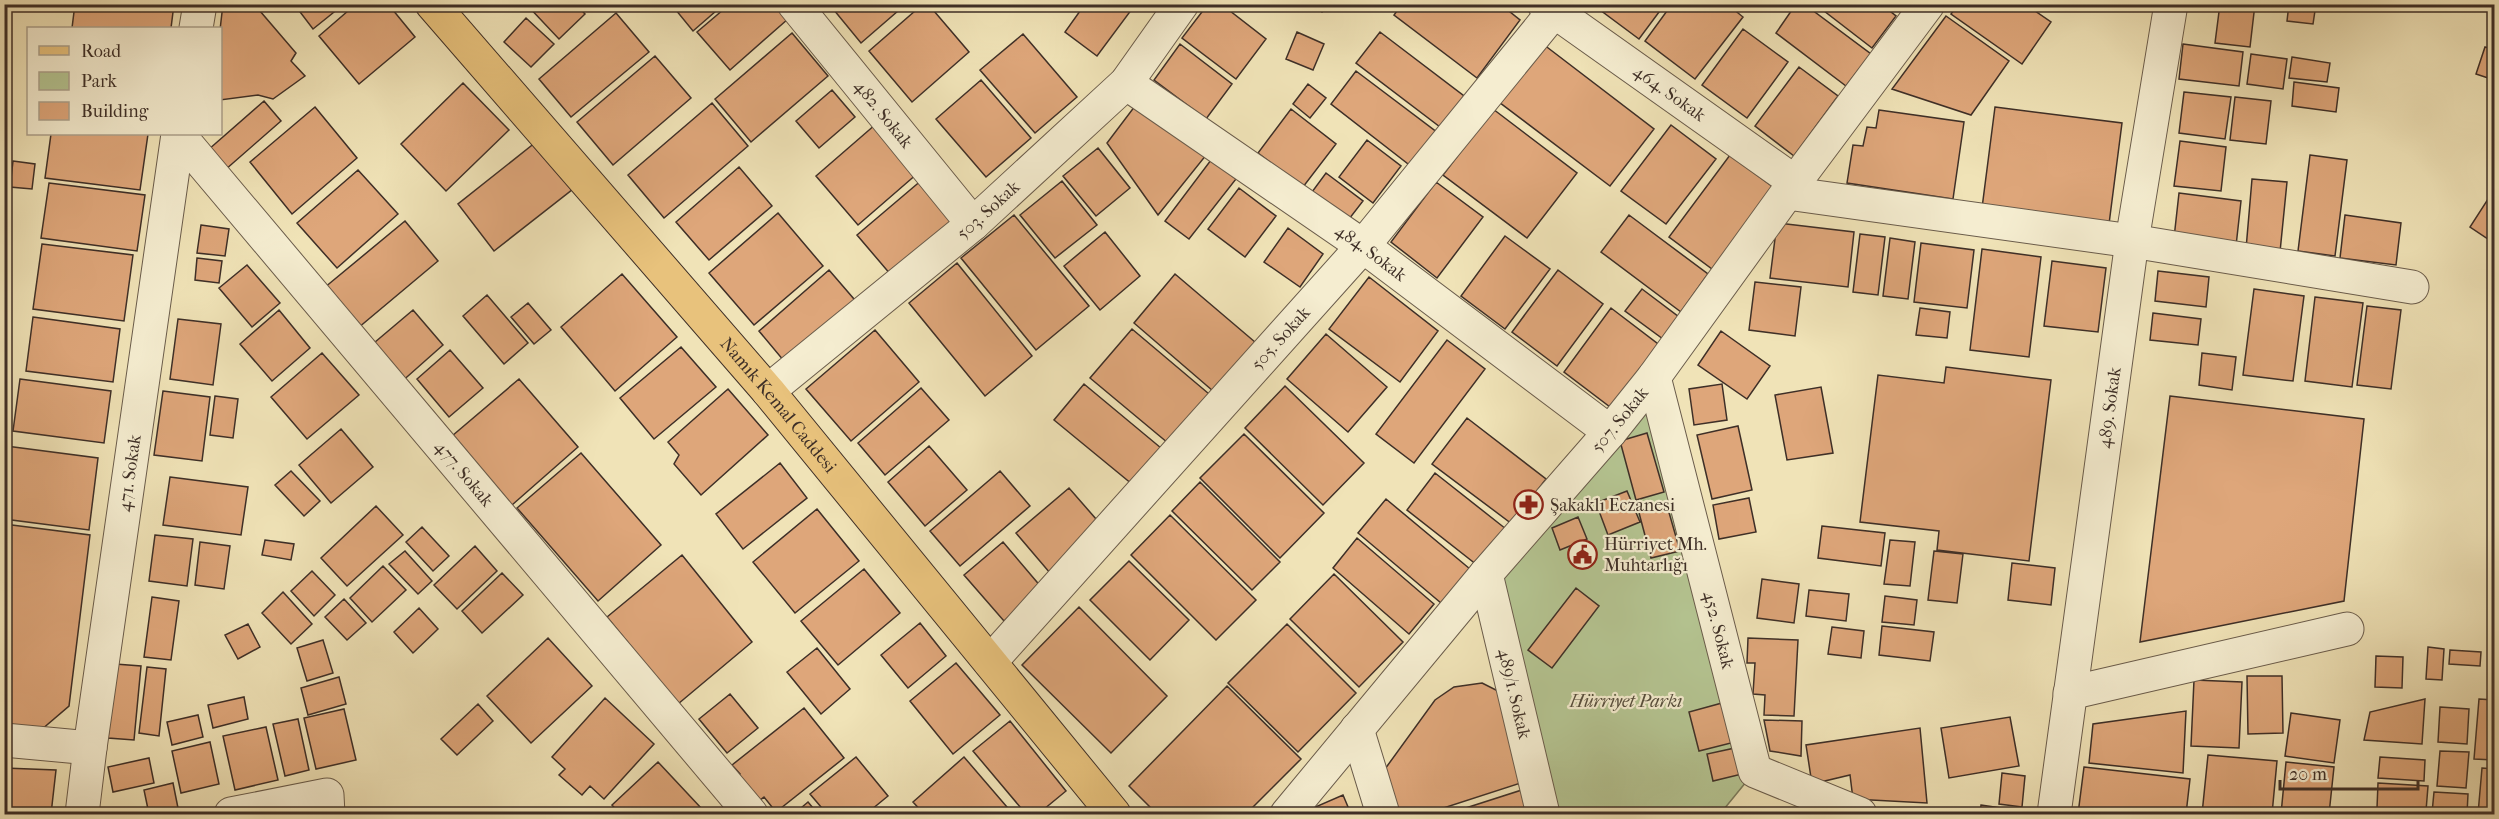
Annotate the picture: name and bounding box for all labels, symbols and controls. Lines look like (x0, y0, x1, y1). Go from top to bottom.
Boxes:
legend (27, 27, 222, 135)
text: Road (81, 41, 121, 62)
street label: 464. Sokak (1629, 60, 1711, 126)
text: Park (81, 71, 118, 92)
street label: 482. Sokak (850, 76, 918, 153)
text: Building (81, 101, 149, 122)
street label: 503. Sokak (952, 176, 1024, 244)
street label: 484. Sokak (1331, 220, 1411, 286)
street label: 505. Sokak (1247, 302, 1315, 374)
street label: Namık Kemal Caddesi (716, 333, 841, 477)
street label: 489. Sokak (2093, 365, 2125, 450)
street label: 507. Sokak (1587, 382, 1653, 457)
street label: 471. Sokak (113, 433, 145, 513)
street label: 477. Sokak (430, 436, 498, 511)
pharmacy icon: Şakaklı Eczanesi (1513, 489, 1545, 521)
place label: Şakaklı Eczanesi (1550, 495, 1676, 516)
place label: Hürriyet Mh. Muhtarlığı (1604, 534, 1707, 576)
public building icon: Hürriyet Mh. Muhtarlığı (1567, 538, 1599, 570)
street label: 452. Sokak (1699, 589, 1739, 672)
street label: 489/1. Sokak (1494, 646, 1535, 742)
park label: Hürriyet Parkı (1569, 691, 1682, 712)
scale bar (2280, 753, 2418, 791)
text: 20 m (2289, 764, 2327, 785)

